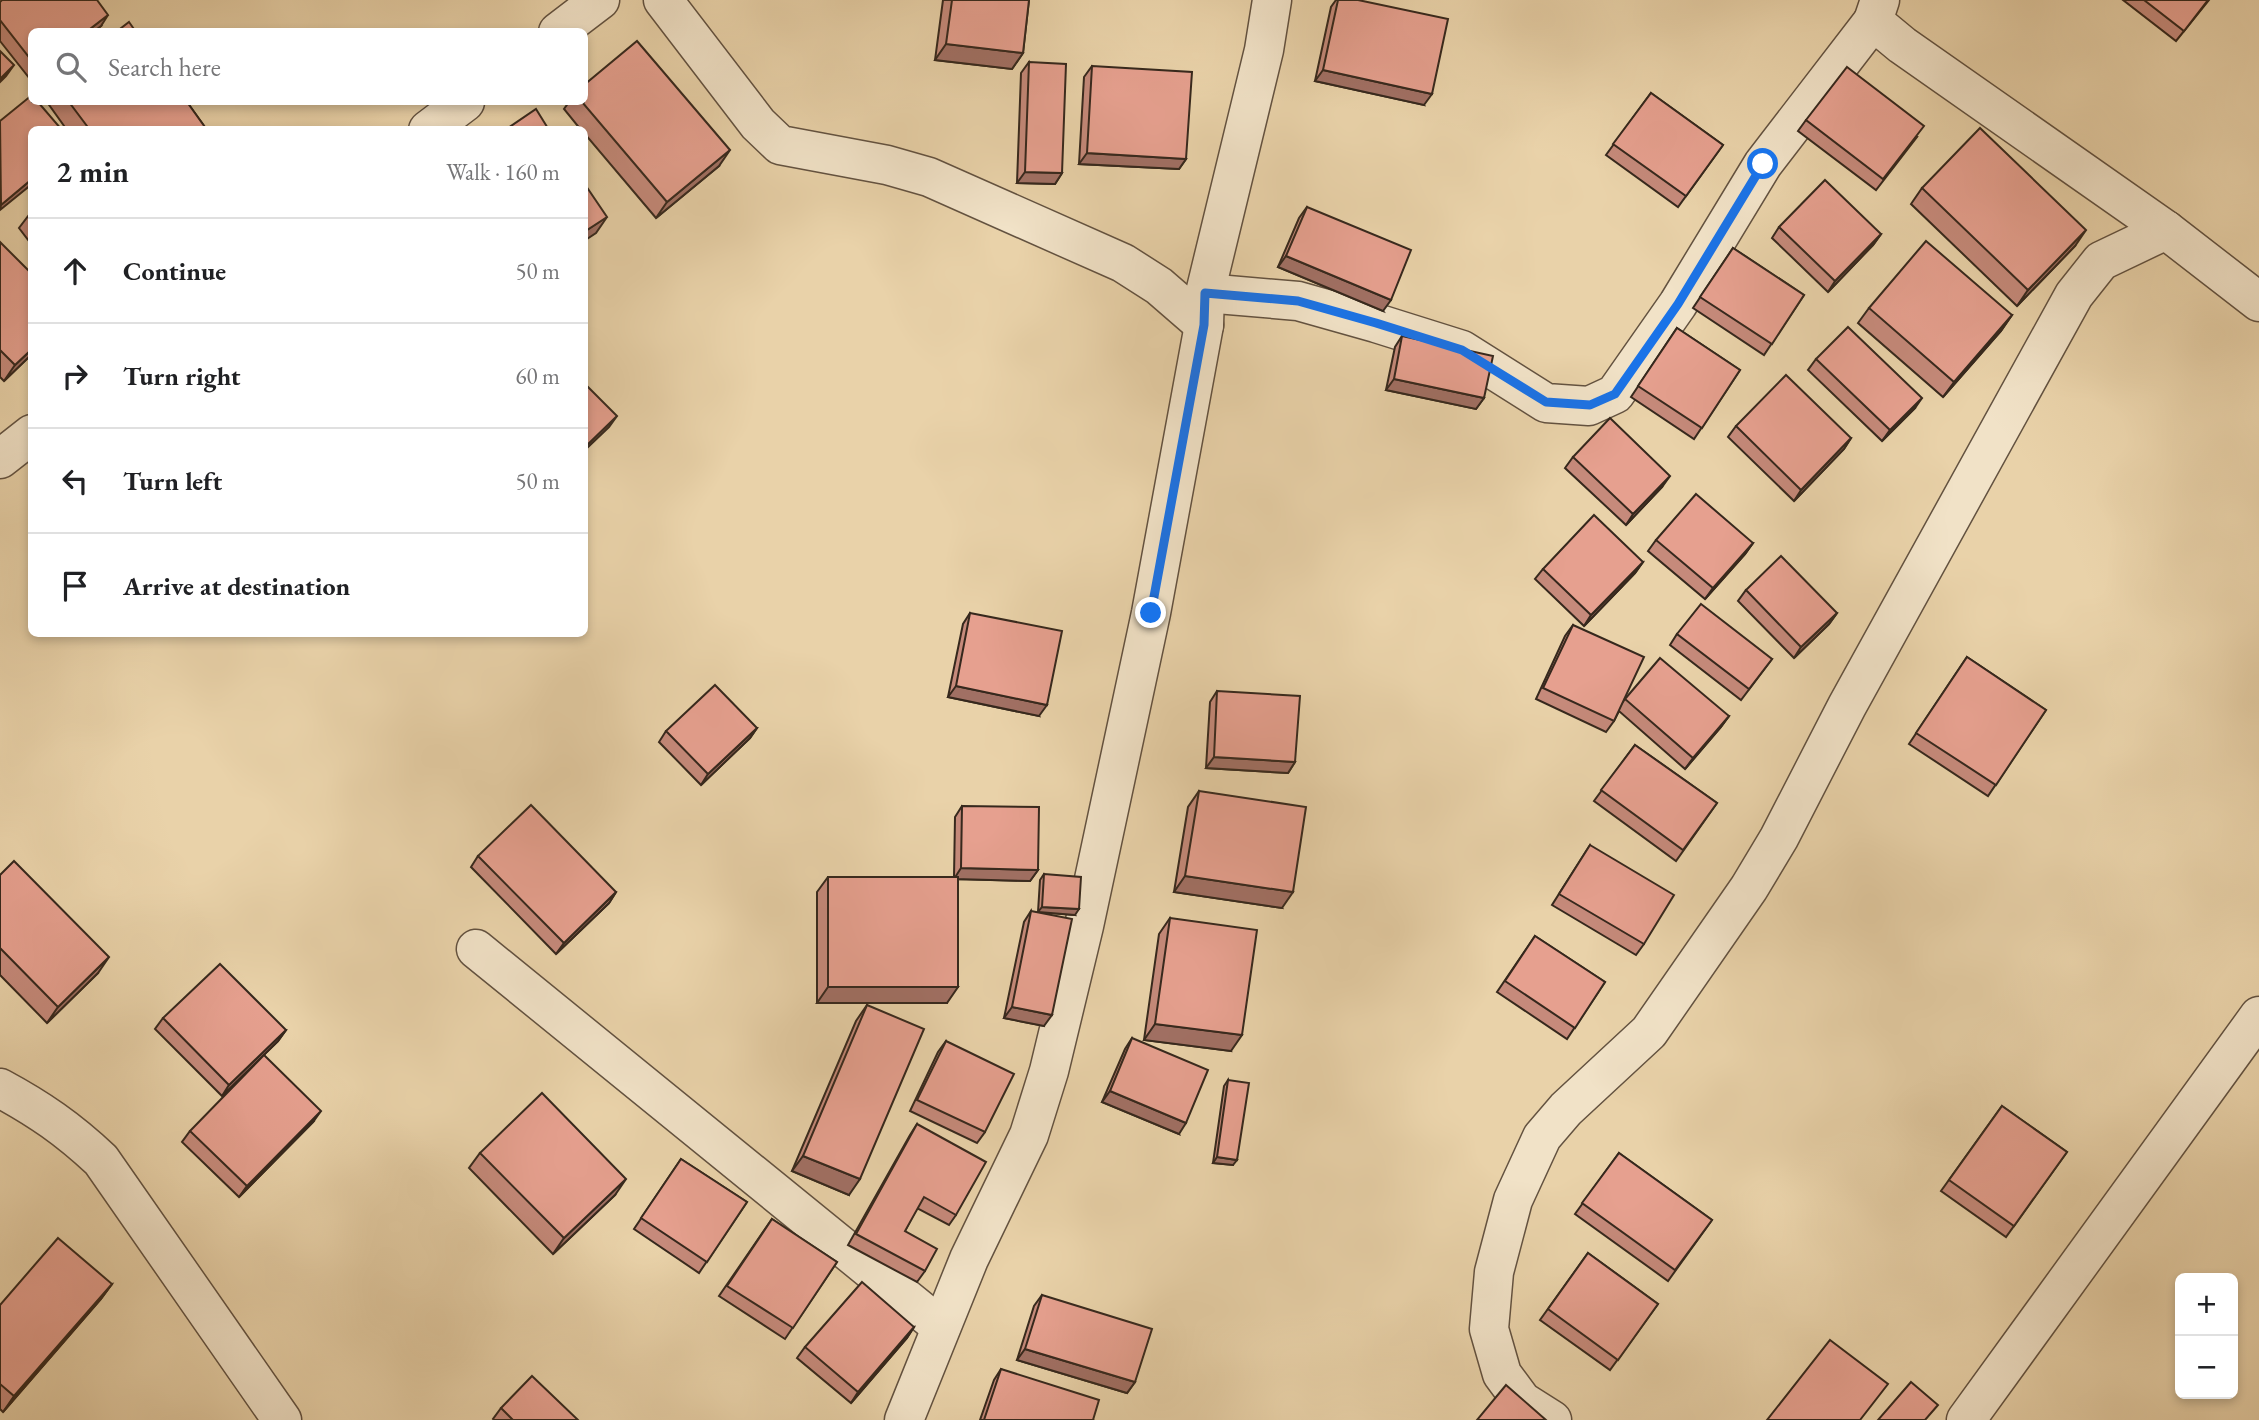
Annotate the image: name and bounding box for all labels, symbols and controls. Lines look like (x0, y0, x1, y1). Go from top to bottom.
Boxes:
search box (28, 28, 588, 105)
icon: search (52, 48, 90, 86)
text: Search here (108, 50, 221, 84)
route start (1747, 148, 1778, 179)
text: 2 min (56, 152, 129, 191)
text: Walk · 160 m (446, 157, 560, 187)
icon: ahead (56, 252, 94, 290)
text: Continue (123, 254, 226, 288)
text: 50 m (515, 256, 560, 286)
icon: right (56, 357, 94, 395)
text: Turn right (123, 359, 241, 393)
text: 60 m (515, 361, 560, 391)
icon: left (56, 462, 94, 500)
text: Turn left (123, 464, 222, 498)
text: 50 m (515, 466, 560, 496)
icon: arrive (56, 567, 94, 605)
text: Arrive at destination (123, 569, 350, 603)
route end (1135, 597, 1166, 628)
map controls (2175, 1273, 2238, 1399)
button: + (2175, 1273, 2238, 1336)
button: − (2175, 1336, 2238, 1399)

